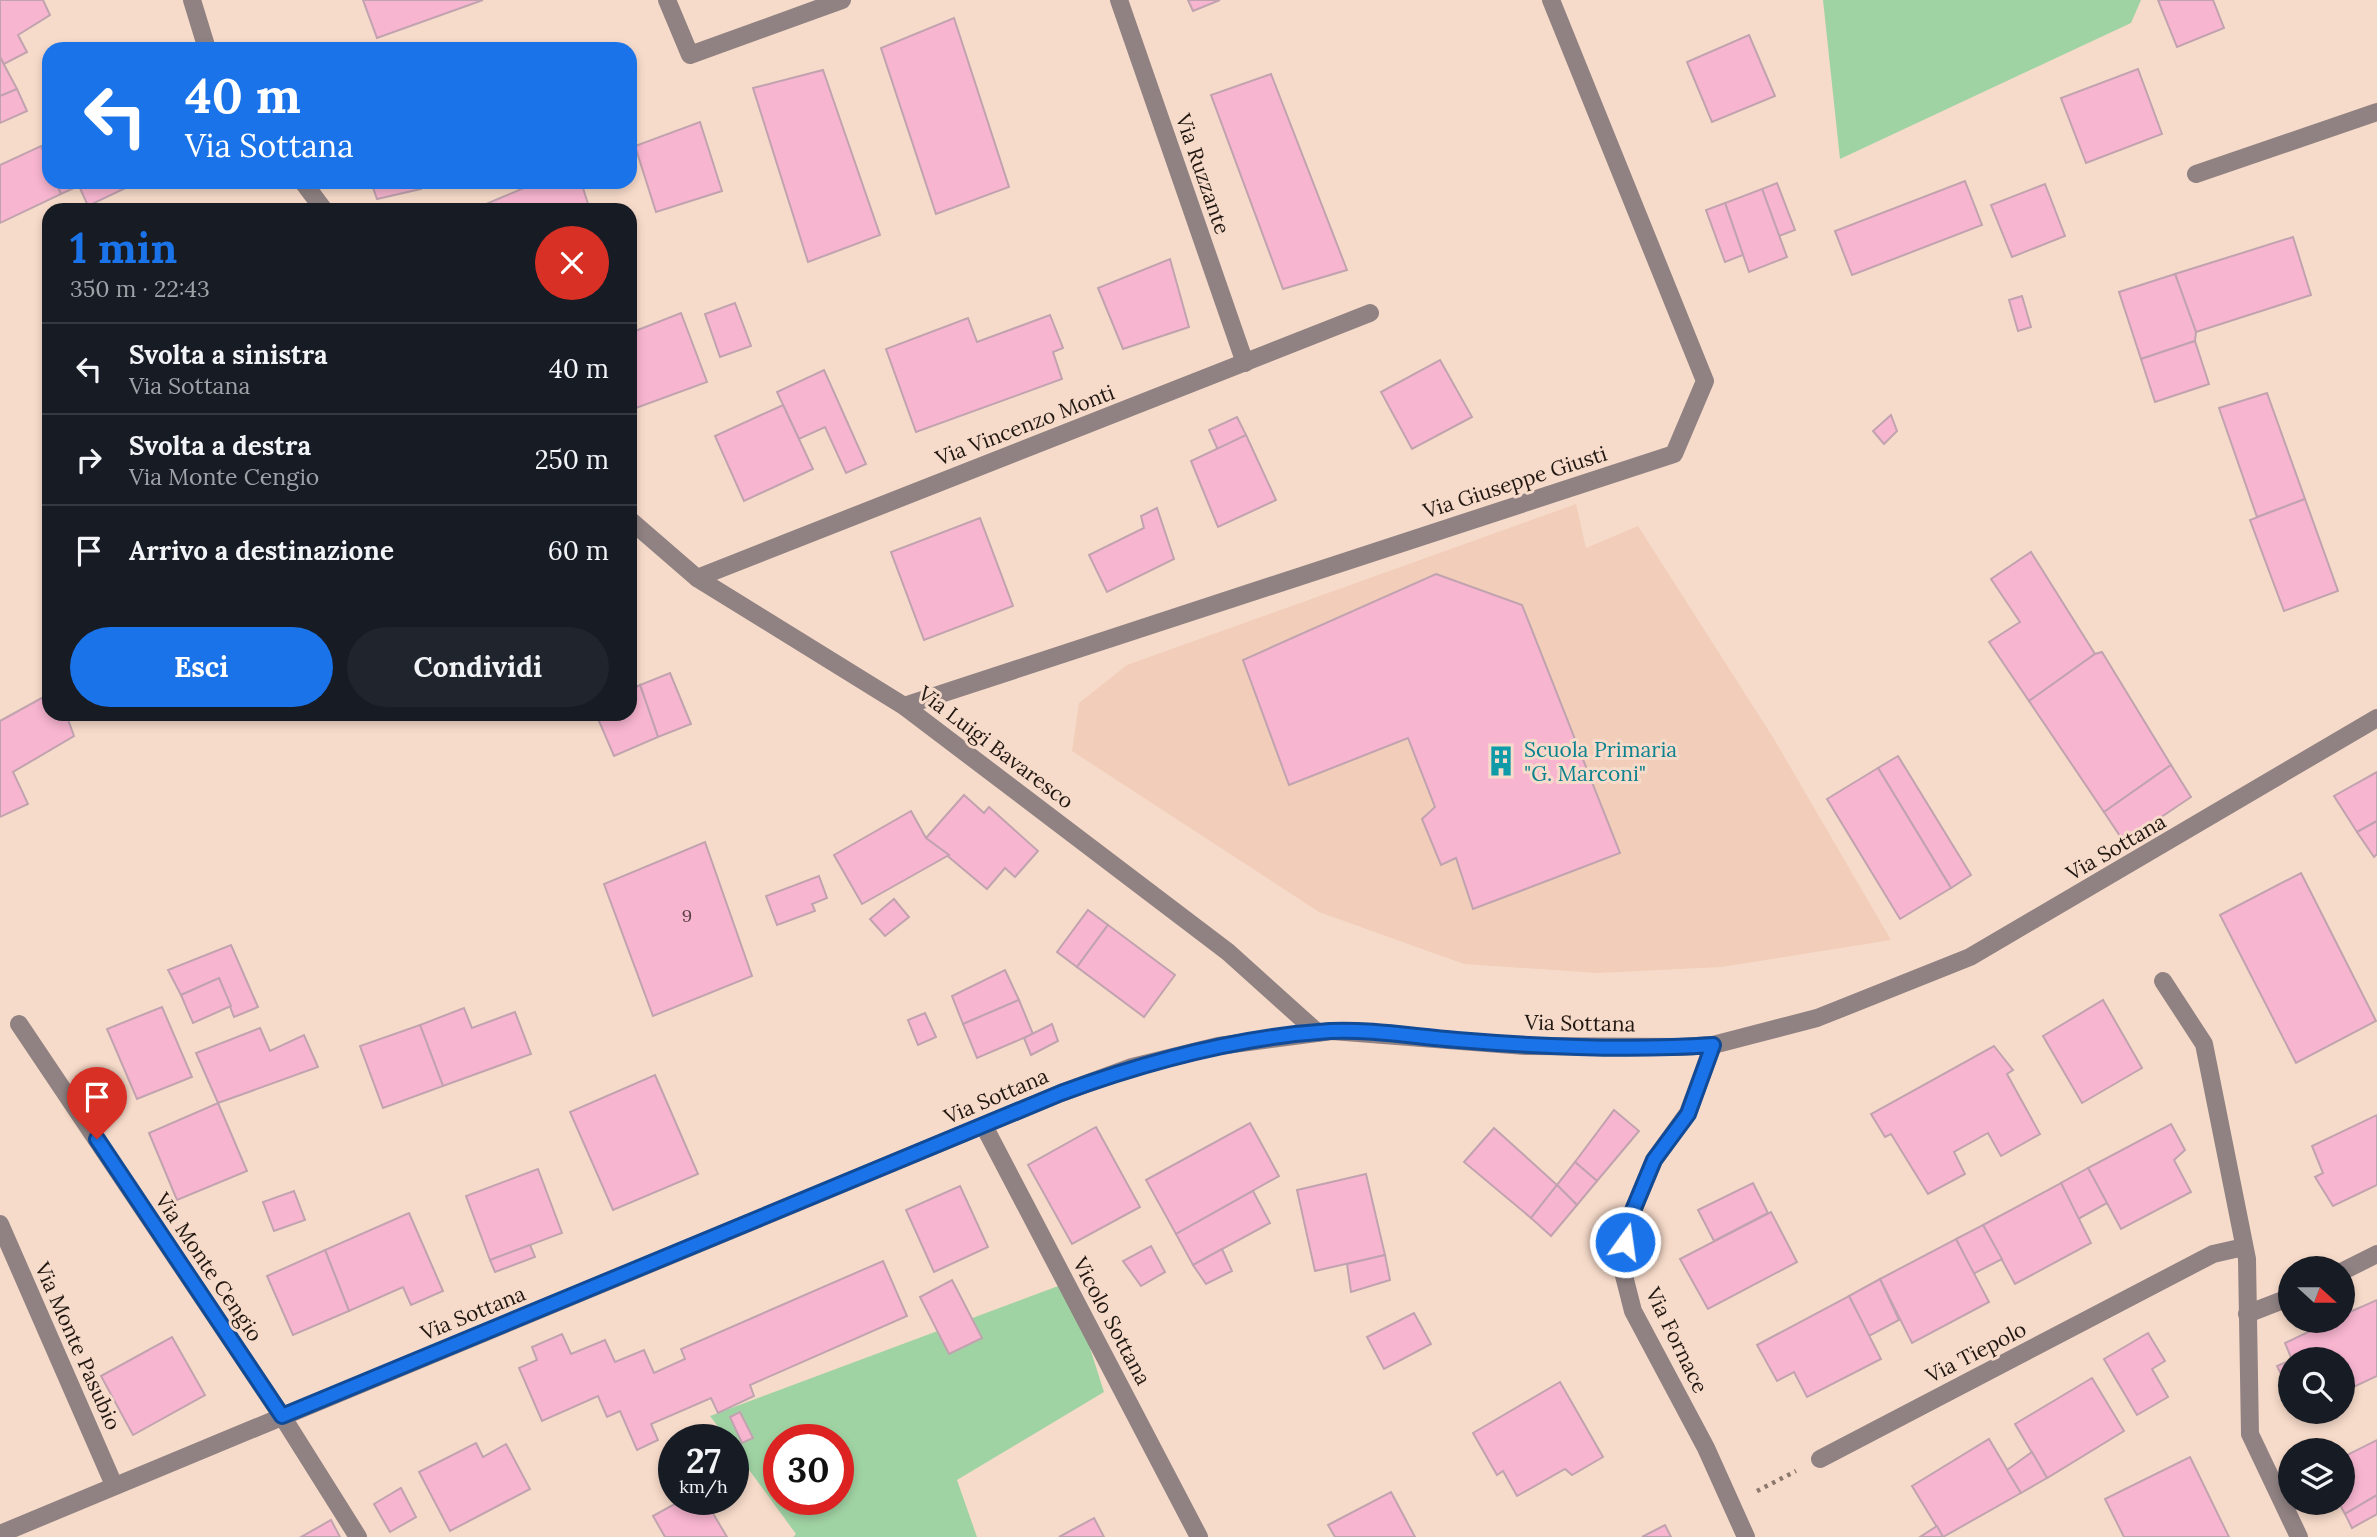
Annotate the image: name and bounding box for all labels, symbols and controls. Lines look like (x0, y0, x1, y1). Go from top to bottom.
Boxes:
text: 40 m (185, 64, 301, 126)
icon: left (70, 70, 161, 161)
street label: Via Ruzzante (1169, 109, 1236, 238)
text: Via Sottana (185, 125, 354, 166)
text: 1 min (70, 221, 177, 275)
button: close (535, 226, 609, 300)
text: 350 m · 22:43 (70, 274, 210, 303)
text: Svolta a sinistra (129, 338, 328, 371)
icon: left (70, 350, 108, 388)
text: 40 m (549, 352, 609, 385)
text: Via Sottana (129, 371, 250, 400)
street label: Via Vincenzo Monti (931, 378, 1118, 472)
text: Svolta a destra (129, 429, 311, 462)
street label: Via Giuseppe Giusti (1419, 440, 1610, 525)
icon: right (70, 441, 108, 479)
text: 250 m (535, 443, 609, 476)
text: Via Monte Cengio (129, 462, 319, 491)
icon: arrive (70, 532, 108, 570)
text: Arrivo a destinazione (129, 534, 394, 567)
text: 60 m (548, 534, 609, 567)
button: Esci (70, 627, 333, 707)
button: Condividi (347, 627, 609, 707)
street label: Via Luigi Bavaresco (912, 679, 1079, 814)
place label: Scuola Primaria "G. Marconi" (1524, 736, 1677, 787)
building icon: Scuola Primaria "G. Marconi" (1484, 744, 1518, 778)
street label: Via Sottana (2060, 808, 2171, 887)
house number: 9 (682, 904, 692, 927)
street label: Via Sottana (1523, 1009, 1636, 1037)
street label: Via Sottana (939, 1062, 1052, 1130)
pin (67, 1067, 127, 1139)
icon: arrive (78, 1078, 116, 1116)
street label: Via Monte Cengio (149, 1187, 269, 1347)
position arrow (1588, 1205, 1662, 1279)
street label: Vicolo Sottana (1066, 1251, 1157, 1390)
north arrow (2278, 1256, 2356, 1334)
map controls (2278, 1256, 2355, 1515)
street label: Via Monte Pasubio (29, 1257, 127, 1434)
street label: Via Sottana (416, 1280, 530, 1347)
street label: Via Fornace (1639, 1282, 1714, 1397)
street label: Via Tiepolo (1920, 1315, 2031, 1389)
button: search (2278, 1347, 2355, 1424)
speed limit sign: 30 (763, 1424, 854, 1515)
text: 27 (686, 1438, 721, 1483)
button: layers (2278, 1438, 2355, 1515)
text: km/h (679, 1475, 728, 1498)

